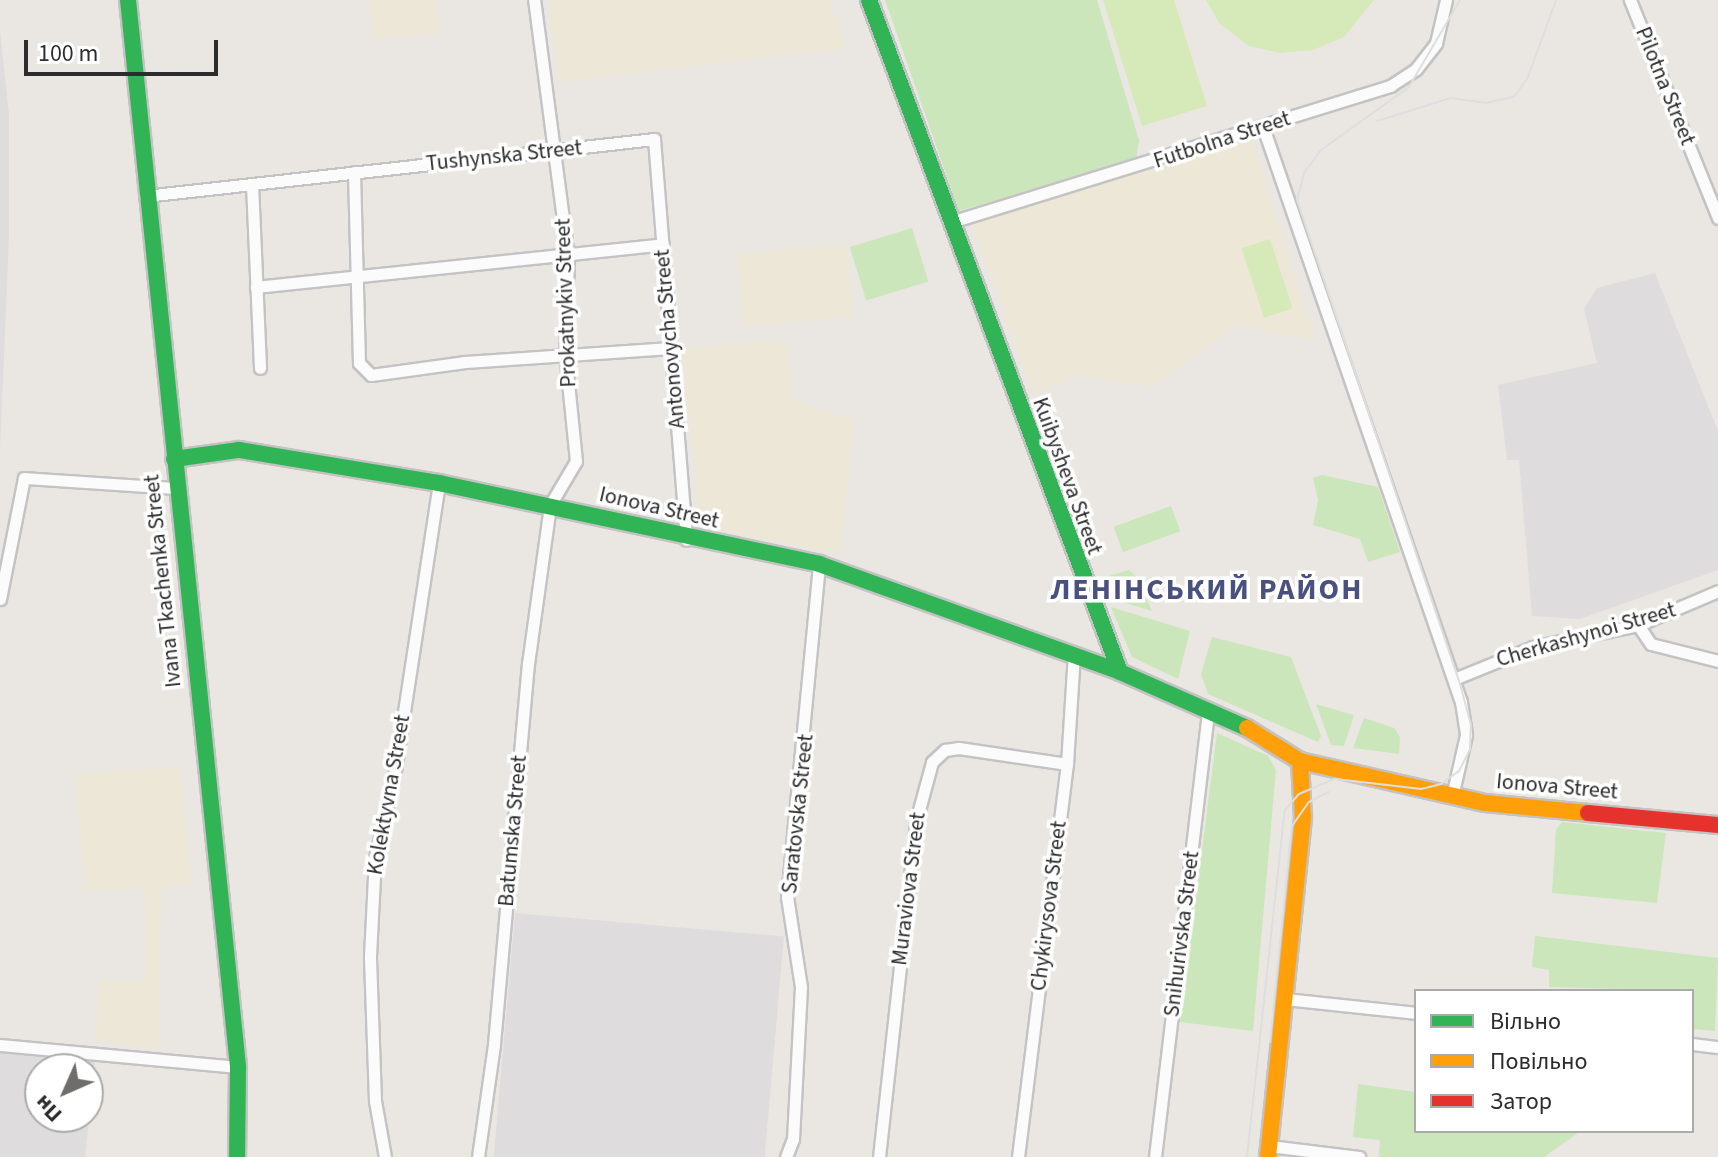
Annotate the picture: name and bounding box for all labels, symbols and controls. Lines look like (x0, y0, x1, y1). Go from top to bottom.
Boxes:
street label: Pilotna Street (1629, 23, 1701, 149)
scale bar (28, 24, 222, 74)
text: 100 m (38, 36, 98, 71)
street label: Futbolna Street (1150, 105, 1294, 175)
street label: Tushynska Street (425, 135, 583, 177)
street label: Prokatnykiv Street (550, 218, 582, 388)
street label: Antonovycha Street (649, 248, 691, 430)
street label: Kuibysheva Street (1026, 394, 1108, 558)
street label: Ivana Tkachenka Street (139, 473, 187, 689)
street label: Ionova Street (597, 481, 721, 535)
district label: ЛЕНІНСЬКИЙ РАЙОН (1051, 572, 1363, 608)
street label: Cherkashynoi Street (1493, 597, 1679, 673)
street label: Kolektyvna Street (362, 713, 416, 877)
street label: Saratovska Street (776, 733, 820, 895)
street label: Batumska Street (493, 754, 533, 908)
street label: Ionova Street (1495, 769, 1619, 805)
street label: Muraviova Street (887, 811, 931, 967)
street label: Chykirysova Street (1025, 819, 1073, 993)
street label: Snihurivska Street (1159, 850, 1205, 1018)
legend (1414, 989, 1694, 1133)
text: Вільно (1490, 1004, 1561, 1039)
text: Повільно (1490, 1044, 1588, 1079)
north arrow (24, 1053, 104, 1133)
text: Затор (1490, 1084, 1552, 1119)
text: Пн (27, 1088, 69, 1130)

